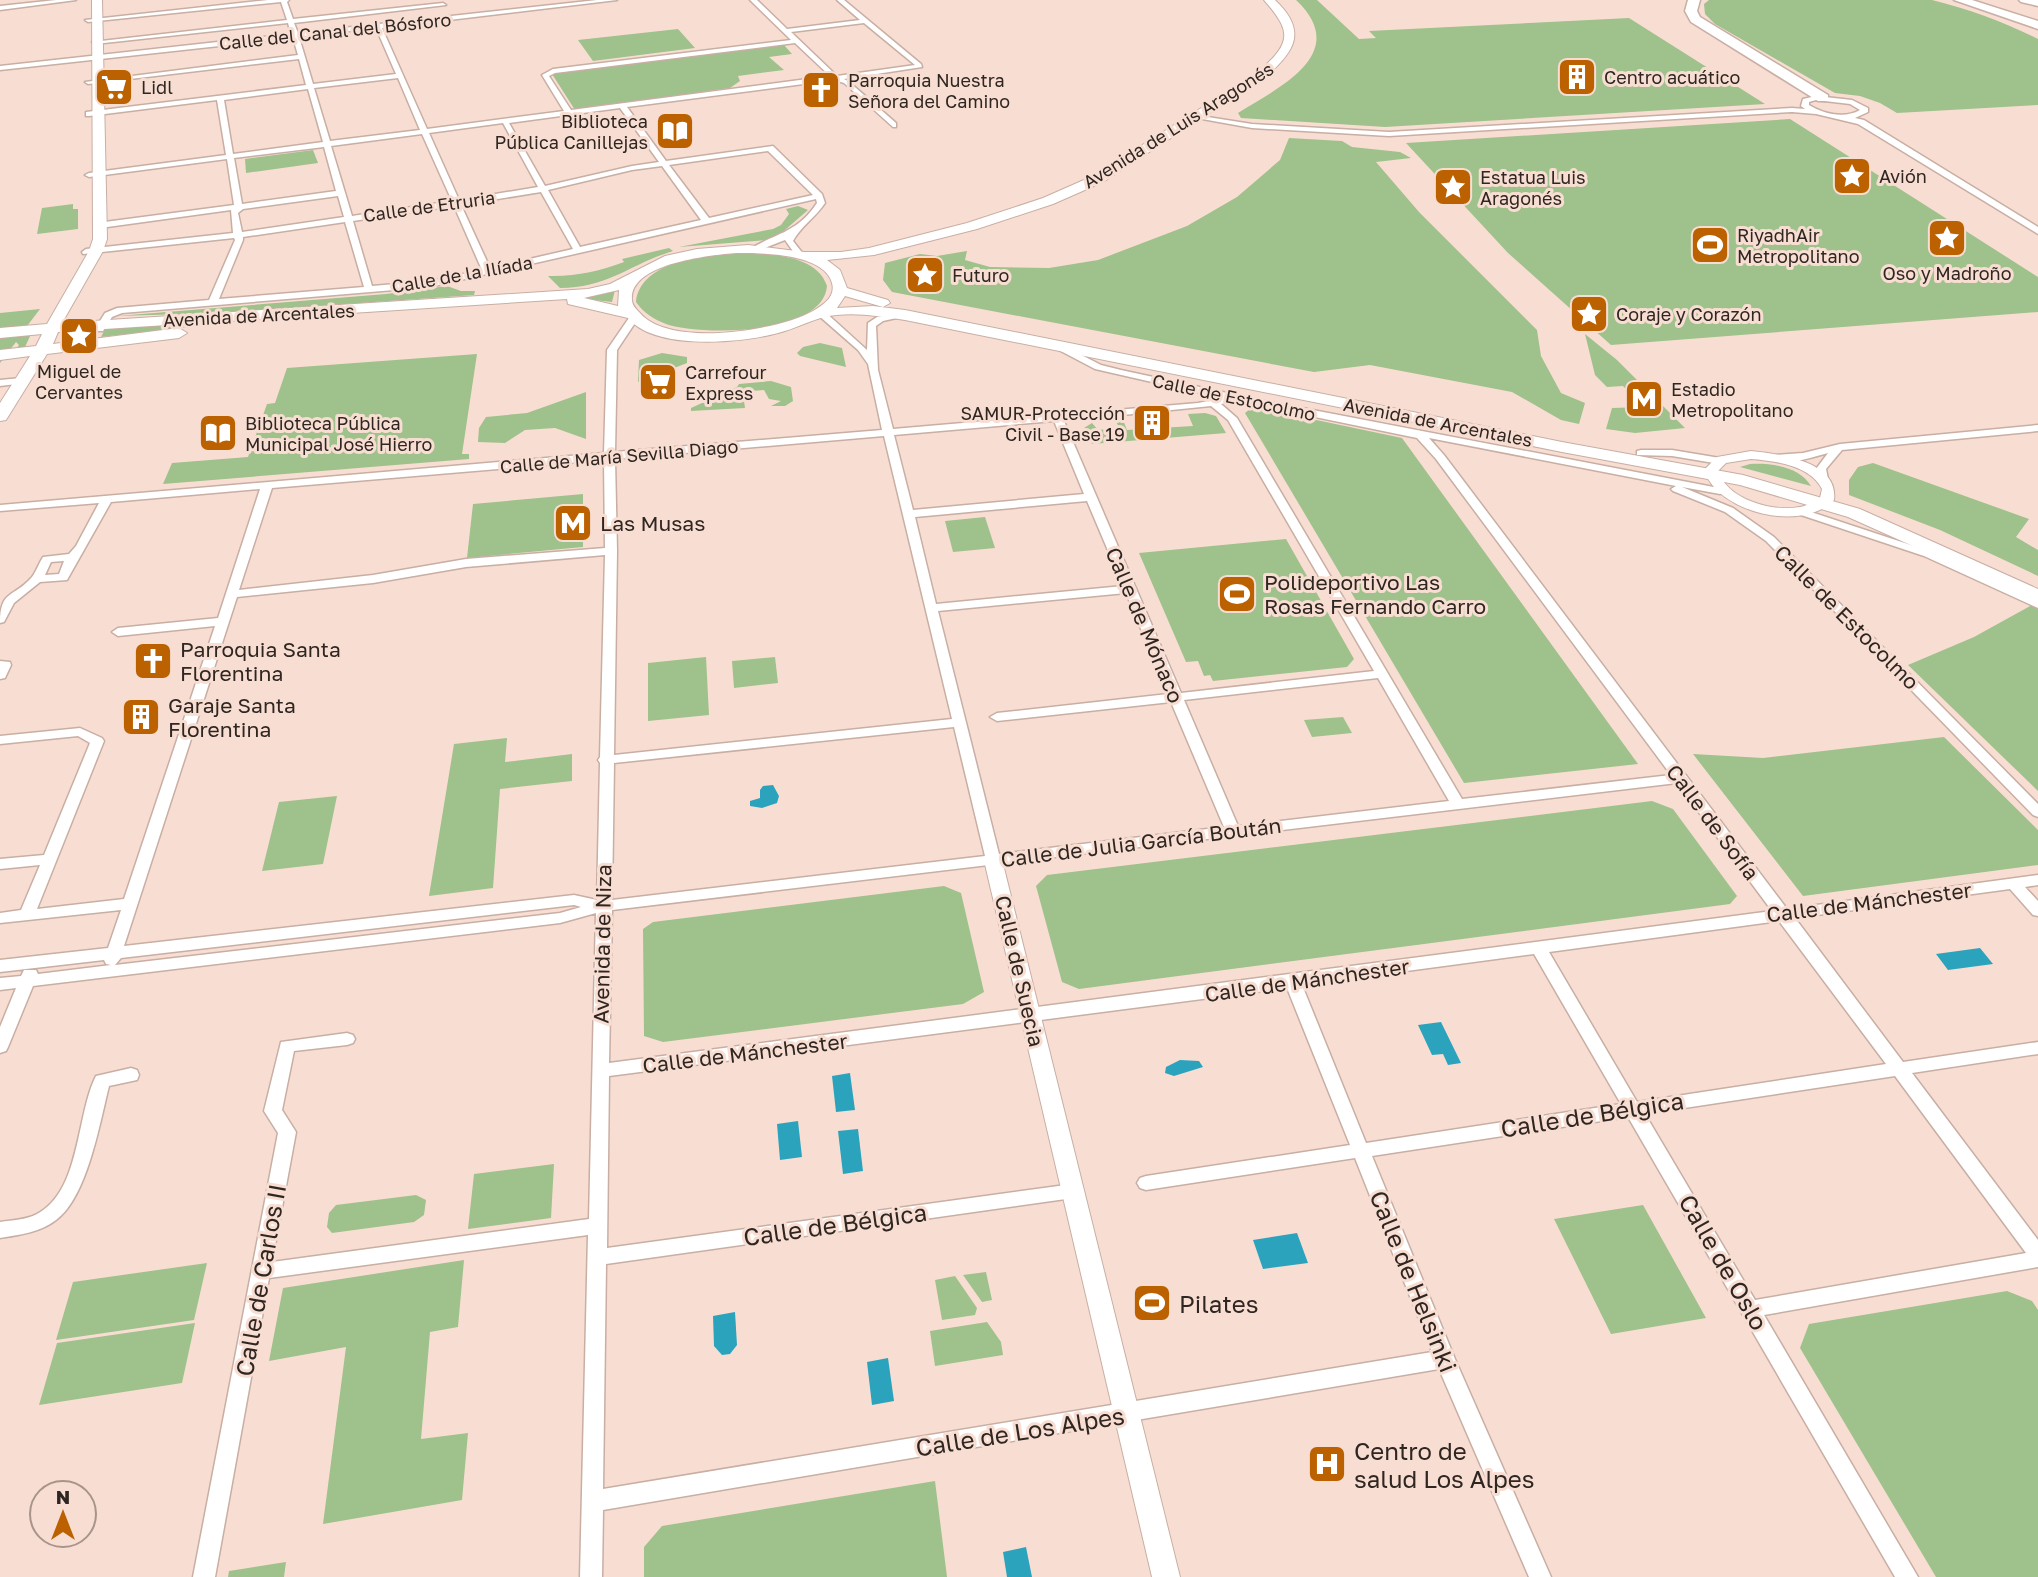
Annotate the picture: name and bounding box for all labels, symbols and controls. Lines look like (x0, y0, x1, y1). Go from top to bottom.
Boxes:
street label: Calle del Canal del Bósforo (218, 8, 452, 54)
building icon: Centro acuático (1556, 56, 1598, 98)
street label: Avenida de Luis Aragonés (1079, 57, 1277, 193)
supermarket icon: Lidl (93, 66, 135, 108)
place label: Centro acuático (1604, 66, 1740, 88)
church icon: Parroquia Nuestra Señora del Camino (800, 69, 842, 111)
place label: Parroquia Nuestra Señora del Camino (848, 69, 1010, 112)
place label: Lidl (141, 76, 173, 98)
place label: Biblioteca Pública Canillejas (495, 110, 648, 153)
library icon: Biblioteca Pública Canillejas (654, 110, 696, 152)
place icon: Avión (1831, 155, 1873, 197)
place label: Avión (1879, 165, 1927, 187)
place icon: Estatua Luis Aragonés (1432, 166, 1474, 208)
place label: Estatua Luis Aragonés (1480, 166, 1586, 209)
street label: Calle de Etruria (362, 186, 496, 226)
place icon: Oso y Madroño (1926, 217, 1968, 259)
sports icon: RiyadhAir Metropolitano (1689, 224, 1731, 266)
place label: RiyadhAir Metropolitano (1737, 224, 1859, 267)
street label: Calle de la Ilíada (390, 251, 534, 297)
place icon: Futuro (904, 254, 946, 296)
place label: Oso y Madroño (1883, 262, 2011, 284)
place label: Futuro (952, 264, 1009, 286)
place icon: Coraje y Corazón (1568, 293, 1610, 335)
street label: Avenida de Arcentales (163, 299, 355, 331)
place label: Coraje y Corazón (1616, 303, 1762, 325)
place icon: Miguel de Cervantes (58, 315, 100, 357)
place label: Miguel de Cervantes (35, 360, 123, 403)
supermarket icon: Carrefour Express (637, 361, 679, 403)
place label: Carrefour Express (685, 361, 767, 404)
street label: Calle de Estocolmo (1150, 369, 1318, 425)
metro station icon: Estadio Metropolitano (1623, 378, 1665, 420)
place label: Estadio Metropolitano (1671, 378, 1793, 421)
street label: Avenida de Arcentales (1342, 393, 1534, 451)
place label: SAMUR-Protección Civil - Base 19 (961, 402, 1125, 445)
building icon: SAMUR-Protección Civil - Base 19 (1131, 402, 1173, 444)
library icon: Biblioteca Pública Municipal José Hierro (197, 412, 239, 454)
place label: Biblioteca Pública Municipal José Hierro (245, 412, 432, 455)
street label: Calle de María Sevilla Diago (499, 435, 739, 477)
metro station icon: Las Musas (552, 502, 594, 544)
place label: Las Musas (600, 510, 705, 536)
street label: Calle de Estocolmo (1769, 539, 1925, 695)
street label: Calle de Mónaco (1100, 543, 1190, 707)
place label: Polideportivo Las Rosas Fernando Carro (1264, 569, 1486, 619)
sports icon: Polideportivo Las Rosas Fernando Carro (1216, 573, 1258, 615)
place label: Parroquia Santa Florentina (180, 636, 341, 686)
church icon: Parroquia Santa Florentina (132, 640, 174, 682)
place label: Garaje Santa Florentina (168, 692, 296, 742)
building icon: Garaje Santa Florentina (120, 696, 162, 738)
street label: Calle de Sofía (1661, 759, 1765, 885)
street label: Calle de Julia García Boután (999, 812, 1283, 872)
street label: Avenida de Niza (588, 864, 616, 1024)
street label: Calle de Mánchester (1765, 877, 1973, 927)
street label: Calle de Suecia (990, 893, 1050, 1049)
street label: Calle de Mánchester (1203, 953, 1411, 1007)
street label: Calle de Mánchester (641, 1028, 849, 1078)
street label: Calle de Bélgica (1498, 1085, 1686, 1143)
street label: Calle de Carlos II (229, 1182, 291, 1378)
street label: Calle de Helsinki (1364, 1186, 1464, 1376)
street label: Calle de Oslo (1673, 1189, 1775, 1335)
street label: Calle de Bélgica (741, 1197, 929, 1251)
sports icon: Pilates (1131, 1282, 1173, 1324)
place label: Pilates (1179, 1289, 1258, 1318)
street label: Calle de Los Alpes (914, 1400, 1126, 1462)
place label: Centro de salud Los Alpes (1354, 1436, 1534, 1493)
hospital icon: Centro de salud Los Alpes (1306, 1443, 1348, 1485)
north arrow (28, 1479, 98, 1549)
text: N (56, 1485, 70, 1508)

